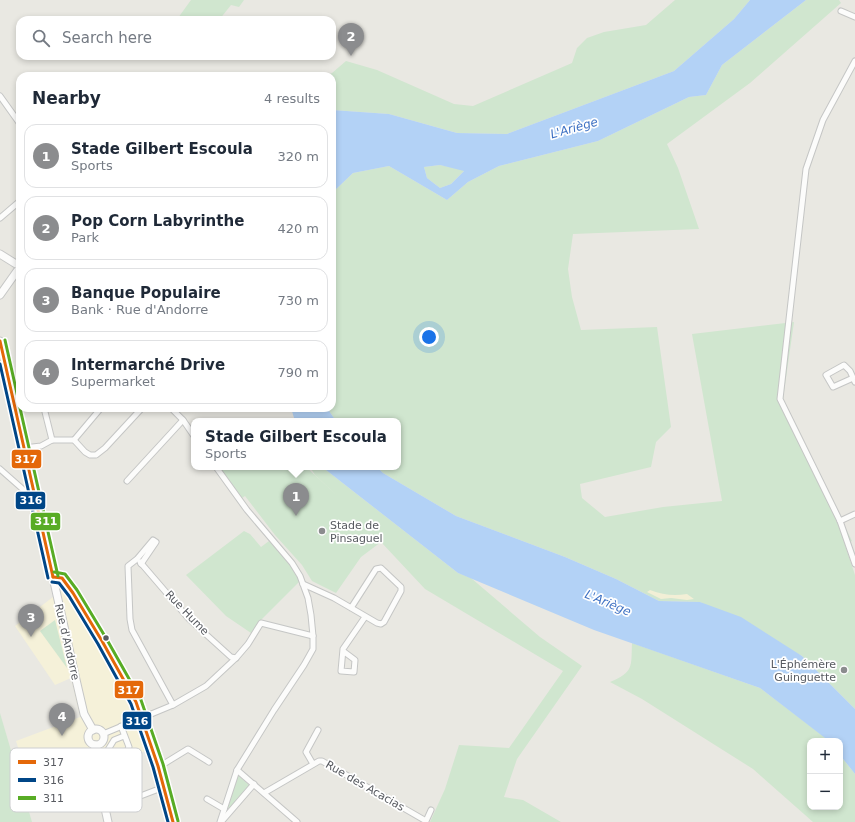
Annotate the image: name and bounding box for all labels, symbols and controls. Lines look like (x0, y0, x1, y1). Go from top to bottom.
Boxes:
search box (16, 16, 336, 60)
pin: 2 (338, 23, 364, 56)
icon: search (30, 27, 52, 49)
text: Search here (62, 29, 152, 47)
text: Nearby (32, 88, 101, 108)
text: 4 results (264, 91, 320, 106)
water label: L'Ariège (549, 115, 599, 141)
text: Stade Gilbert Escoula (71, 140, 253, 158)
text: 1 (41, 149, 51, 164)
text: 320 m (277, 149, 319, 164)
text: Sports (71, 158, 113, 173)
text: Pop Corn Labyrinthe (71, 212, 244, 230)
text: 2 (41, 221, 51, 236)
text: 420 m (277, 221, 319, 236)
text: Park (71, 230, 99, 245)
text: Banque Populaire (71, 284, 221, 302)
text: 3 (41, 293, 51, 308)
text: 730 m (277, 293, 319, 308)
text: Bank · Rue d'Andorre (71, 302, 208, 317)
your location (419, 327, 439, 347)
text: Intermarché Drive (71, 356, 225, 374)
text: 4 (41, 365, 51, 380)
text: 790 m (277, 365, 319, 380)
text: Supermarket (71, 374, 155, 389)
popup (191, 418, 401, 470)
text: Stade Gilbert Escoula (205, 428, 387, 446)
text: Sports (205, 446, 247, 461)
line badge: 317 (11, 449, 42, 469)
text: 317 (15, 453, 37, 466)
pin: 1 (283, 483, 309, 516)
line badge: 316 (15, 491, 46, 510)
text: 316 (20, 494, 43, 507)
line badge: 311 (30, 512, 61, 531)
text: 311 (35, 515, 57, 528)
place label: Stade de Pinsaguel (330, 519, 383, 545)
marker: Stade de Pinsaguel (317, 526, 327, 536)
water label: L'Ariège (583, 587, 633, 619)
street label: Rue Hume (162, 588, 212, 638)
street label: Rue d'Andorre (52, 603, 82, 682)
pin: 3 (18, 604, 44, 637)
unlabelled marker (101, 633, 111, 643)
place label: L'Éphémère Guinguette (771, 658, 836, 684)
marker: L'Éphémère Guinguette (839, 665, 849, 675)
line badge: 317 (114, 680, 144, 699)
text: 317 (118, 684, 140, 697)
pin: 4 (49, 703, 75, 736)
line badge: 316 (122, 711, 152, 730)
text: 316 (126, 715, 149, 728)
map controls (807, 738, 843, 810)
button: + (807, 738, 843, 774)
legend (10, 748, 142, 812)
text: 317 (43, 756, 64, 769)
street label: Rue des Acacias (323, 758, 407, 814)
text: 316 (43, 774, 64, 787)
button: − (807, 774, 843, 810)
text: 311 (43, 792, 64, 805)

